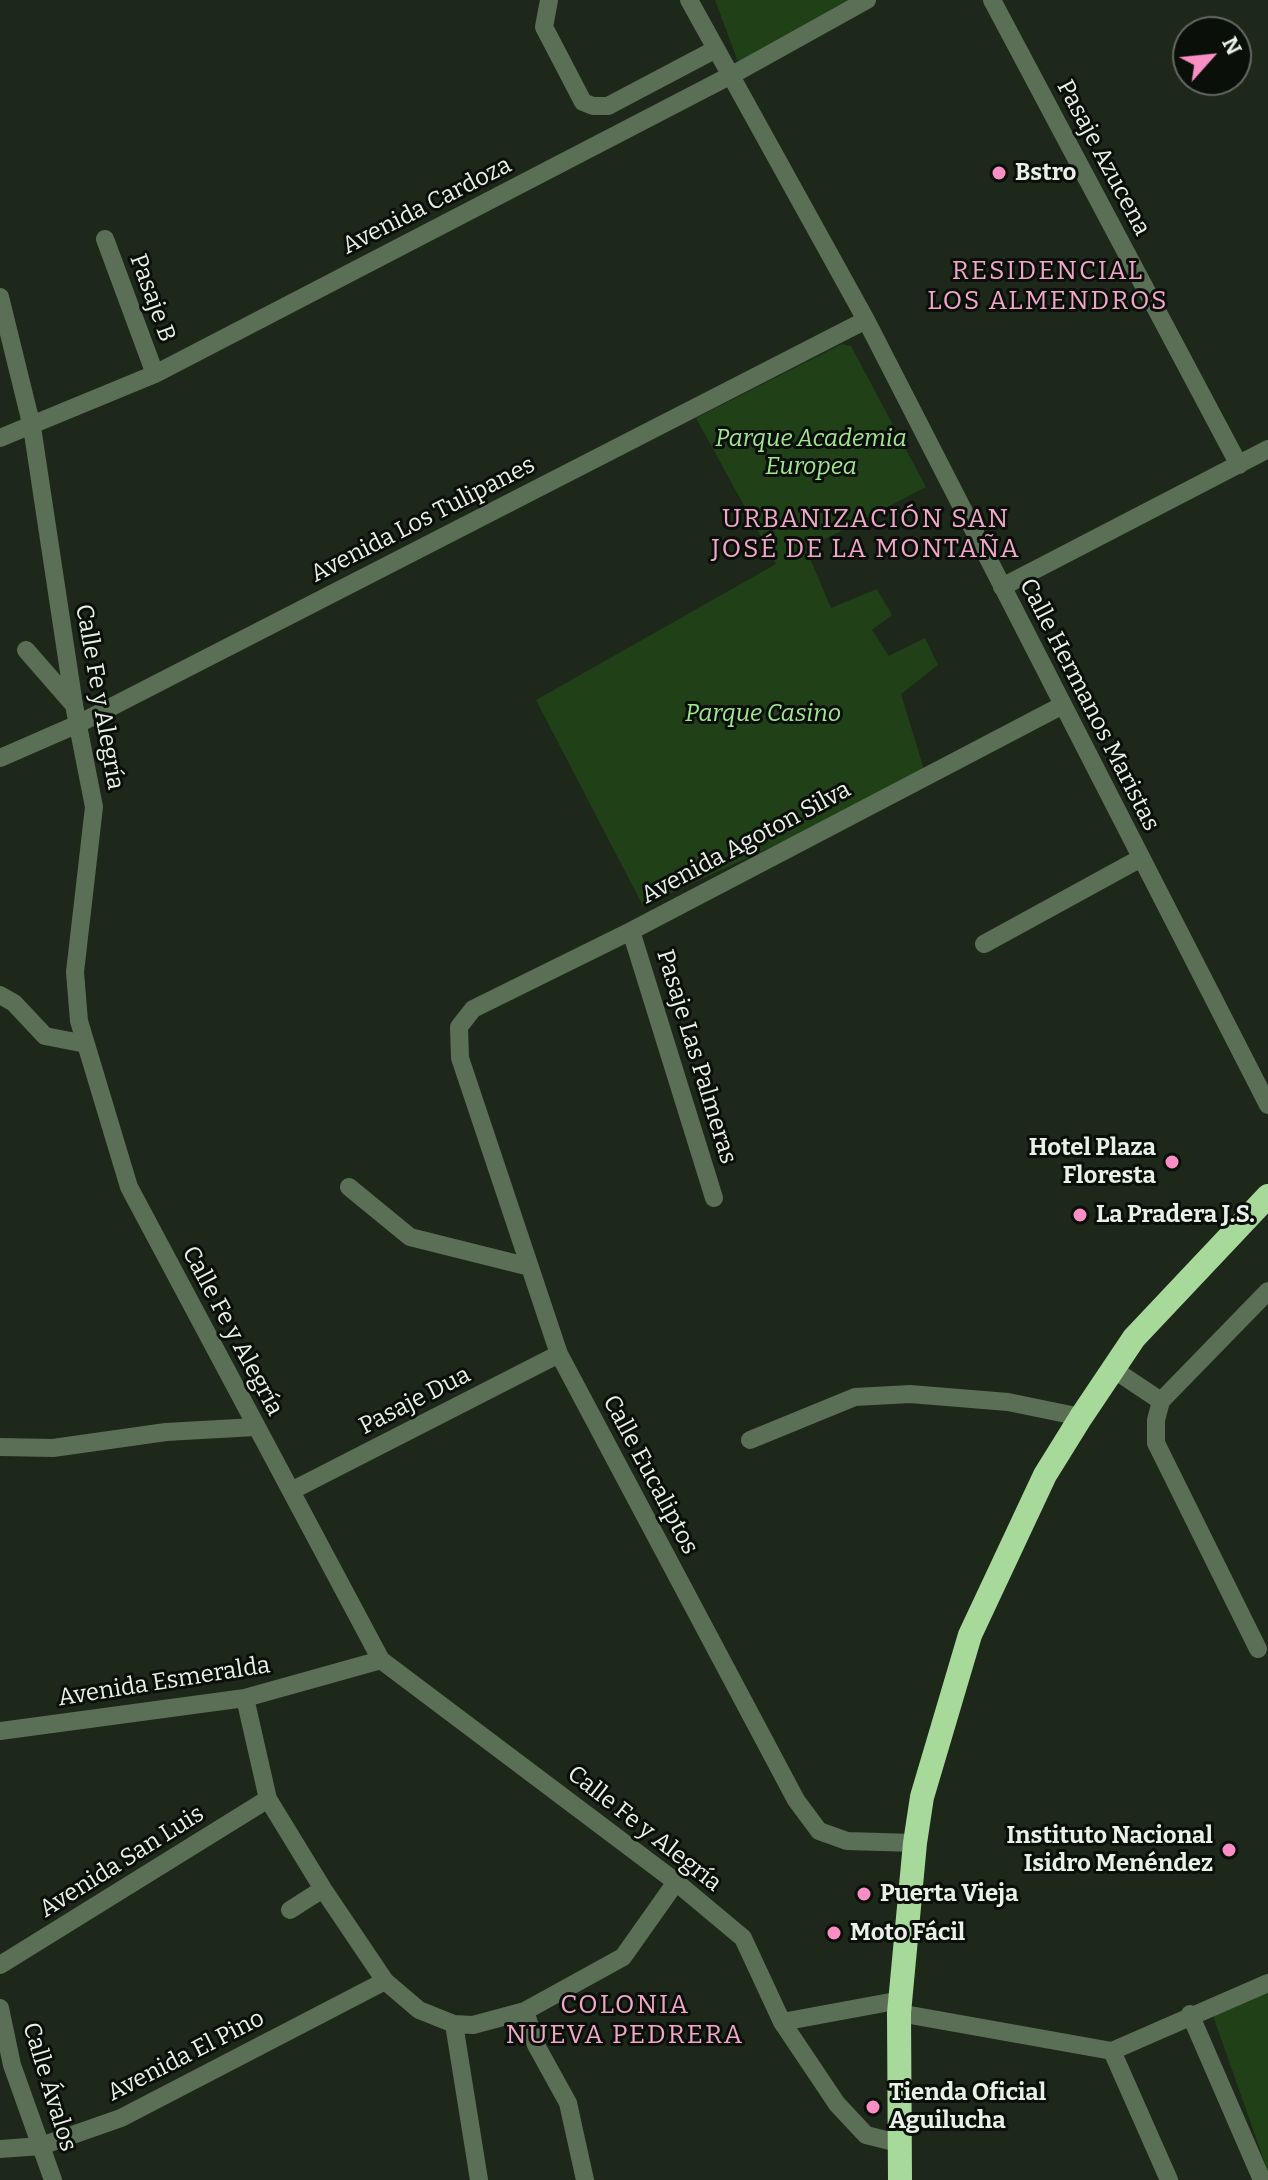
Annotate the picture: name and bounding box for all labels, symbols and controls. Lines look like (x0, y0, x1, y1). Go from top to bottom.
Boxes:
north arrow (1172, 16, 1252, 96)
text: N (1216, 32, 1248, 59)
street label: Pasaje Azucena (1050, 75, 1156, 241)
street label: Avenida Cardoza (337, 151, 517, 261)
place label: Bstro (1015, 159, 1076, 187)
marker: Bstro (990, 164, 1008, 182)
street label: Pasaje B (123, 250, 181, 346)
district label: RESIDENCIAL LOS ALMENDROS (927, 256, 1169, 318)
park label: Parque Academia Europea (715, 425, 907, 481)
street label: Avenida Los Tulipanes (306, 451, 540, 589)
district label: URBANIZACIÓN SAN JOSÉ DE LA MONTAÑA (711, 504, 1021, 566)
street label: Calle Hermanos Maristas (1013, 574, 1165, 836)
street label: Calle Fe y Alegría (69, 602, 129, 792)
park label: Parque Casino (685, 700, 841, 728)
street label: Avenida Agoton Silva (636, 776, 856, 910)
street label: Pasaje Las Palmeras (650, 946, 742, 1168)
place label: Hotel Plaza Floresta (1029, 1134, 1156, 1190)
marker: Hotel Plaza Floresta (1163, 1153, 1181, 1171)
place label: La Pradera J.S. (1096, 1201, 1255, 1229)
marker: La Pradera J.S. (1071, 1206, 1089, 1224)
street label: Calle Fe y Alegría (175, 1241, 289, 1421)
street label: Pasaje Dua (355, 1361, 475, 1441)
street label: Calle Eucaliptos (596, 1390, 704, 1560)
street label: Avenida Esmeralda (56, 1651, 272, 1713)
street label: Calle Fe y Alegría (561, 1760, 727, 1898)
street label: Avenida San Luis (34, 1800, 210, 1924)
place label: Instituto Nacional Isidro Menéndez (1006, 1822, 1213, 1878)
marker: Instituto Nacional Isidro Menéndez (1220, 1841, 1238, 1859)
place label: Puerta Vieja (880, 1880, 1018, 1908)
marker: Puerta Vieja (855, 1885, 873, 1903)
place label: Moto Fácil (850, 1919, 965, 1947)
marker: Moto Fácil (825, 1924, 843, 1942)
district label: COLONIA NUEVA PEDRERA (506, 1990, 744, 2052)
street label: Avenida El Pino (103, 2004, 269, 2108)
street label: Calle Ávalos (16, 2019, 82, 2155)
place label: Tienda Oficial Aguilucha (889, 2079, 1046, 2135)
marker: Tienda Oficial Aguilucha (864, 2098, 882, 2116)

